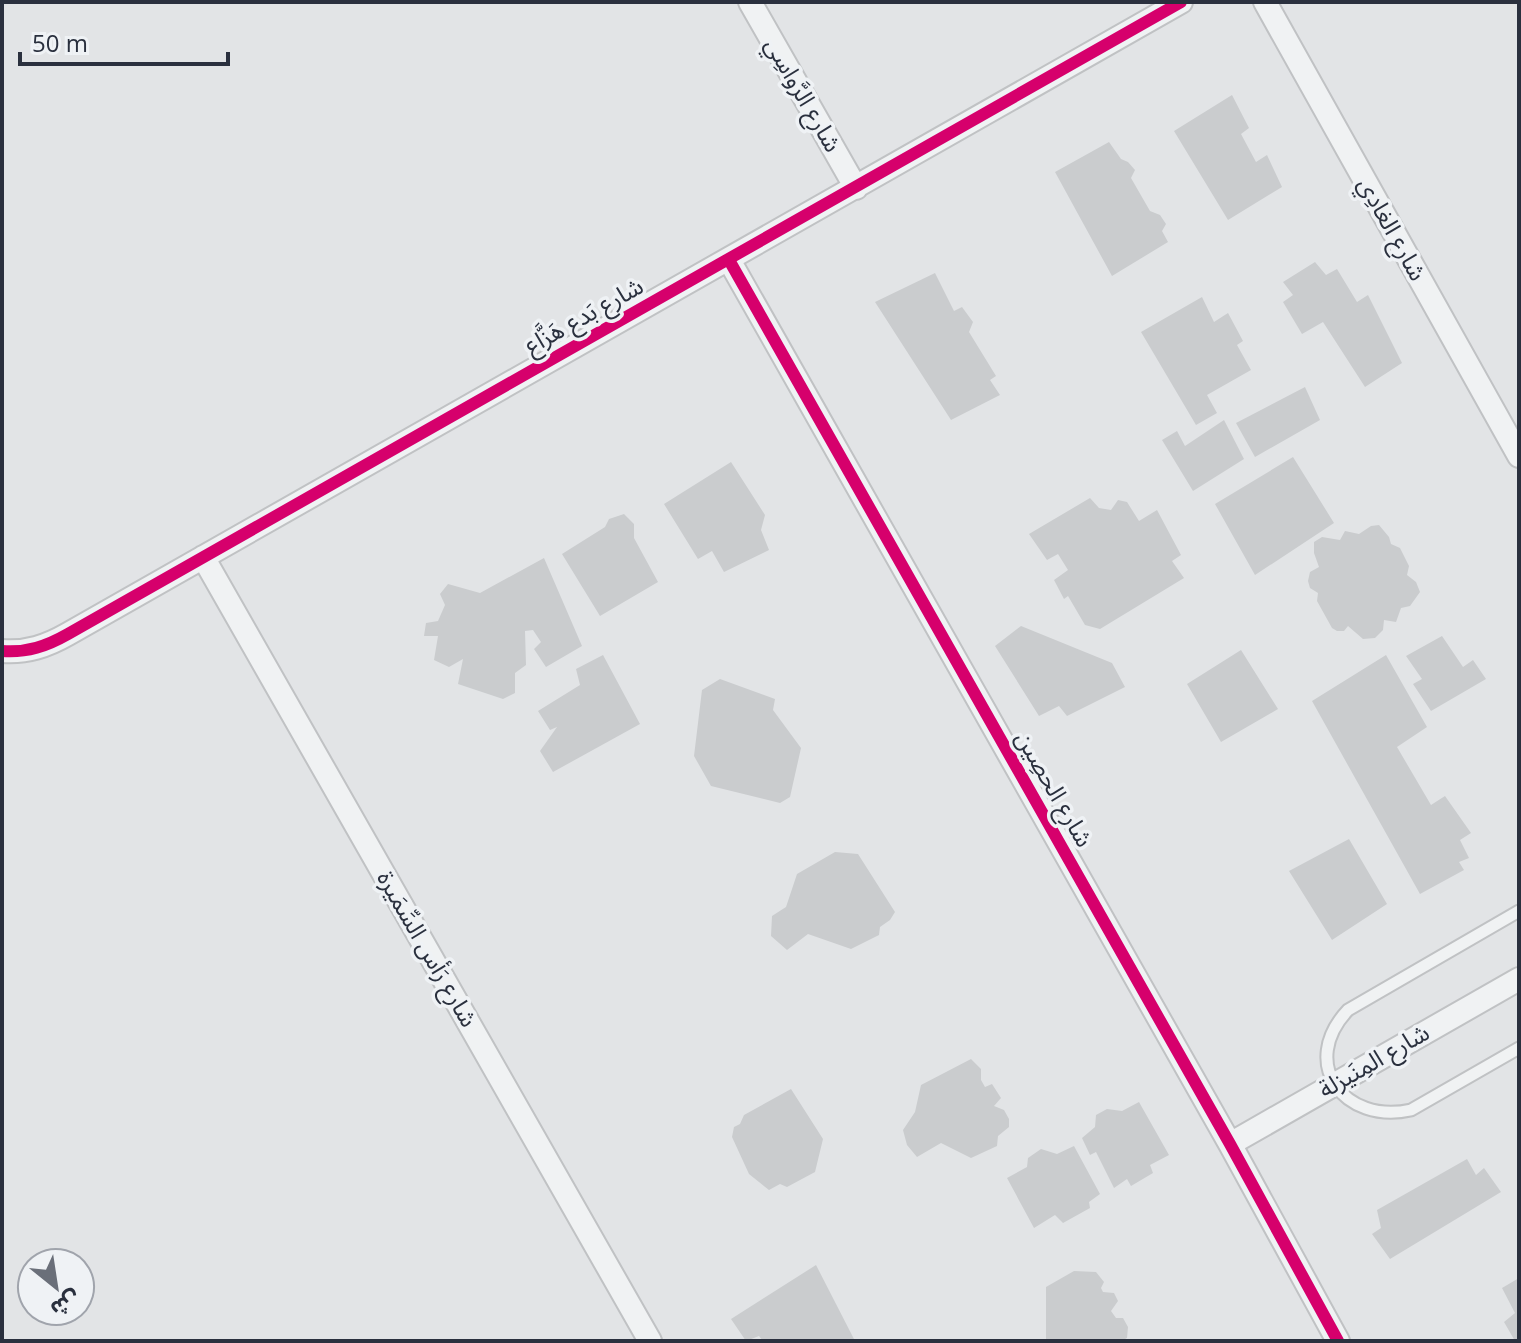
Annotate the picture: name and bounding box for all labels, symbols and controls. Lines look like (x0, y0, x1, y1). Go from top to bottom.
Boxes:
scale bar (20, 16, 228, 66)
text: 50 m (32, 26, 88, 59)
street label: شارع الرَّواسِي (755, 31, 850, 159)
street label: شارع الغادِي (1348, 170, 1435, 288)
street label: شارع بَدع هَزَّاع (518, 268, 650, 363)
street label: شارع الحصِين (1007, 724, 1102, 854)
street label: شارع رَأس السِّمَيرة (368, 864, 486, 1034)
street label: شارع المِنَيزلة (1312, 1015, 1436, 1106)
north arrow (16, 1247, 96, 1327)
text: ش (46, 1285, 87, 1326)

